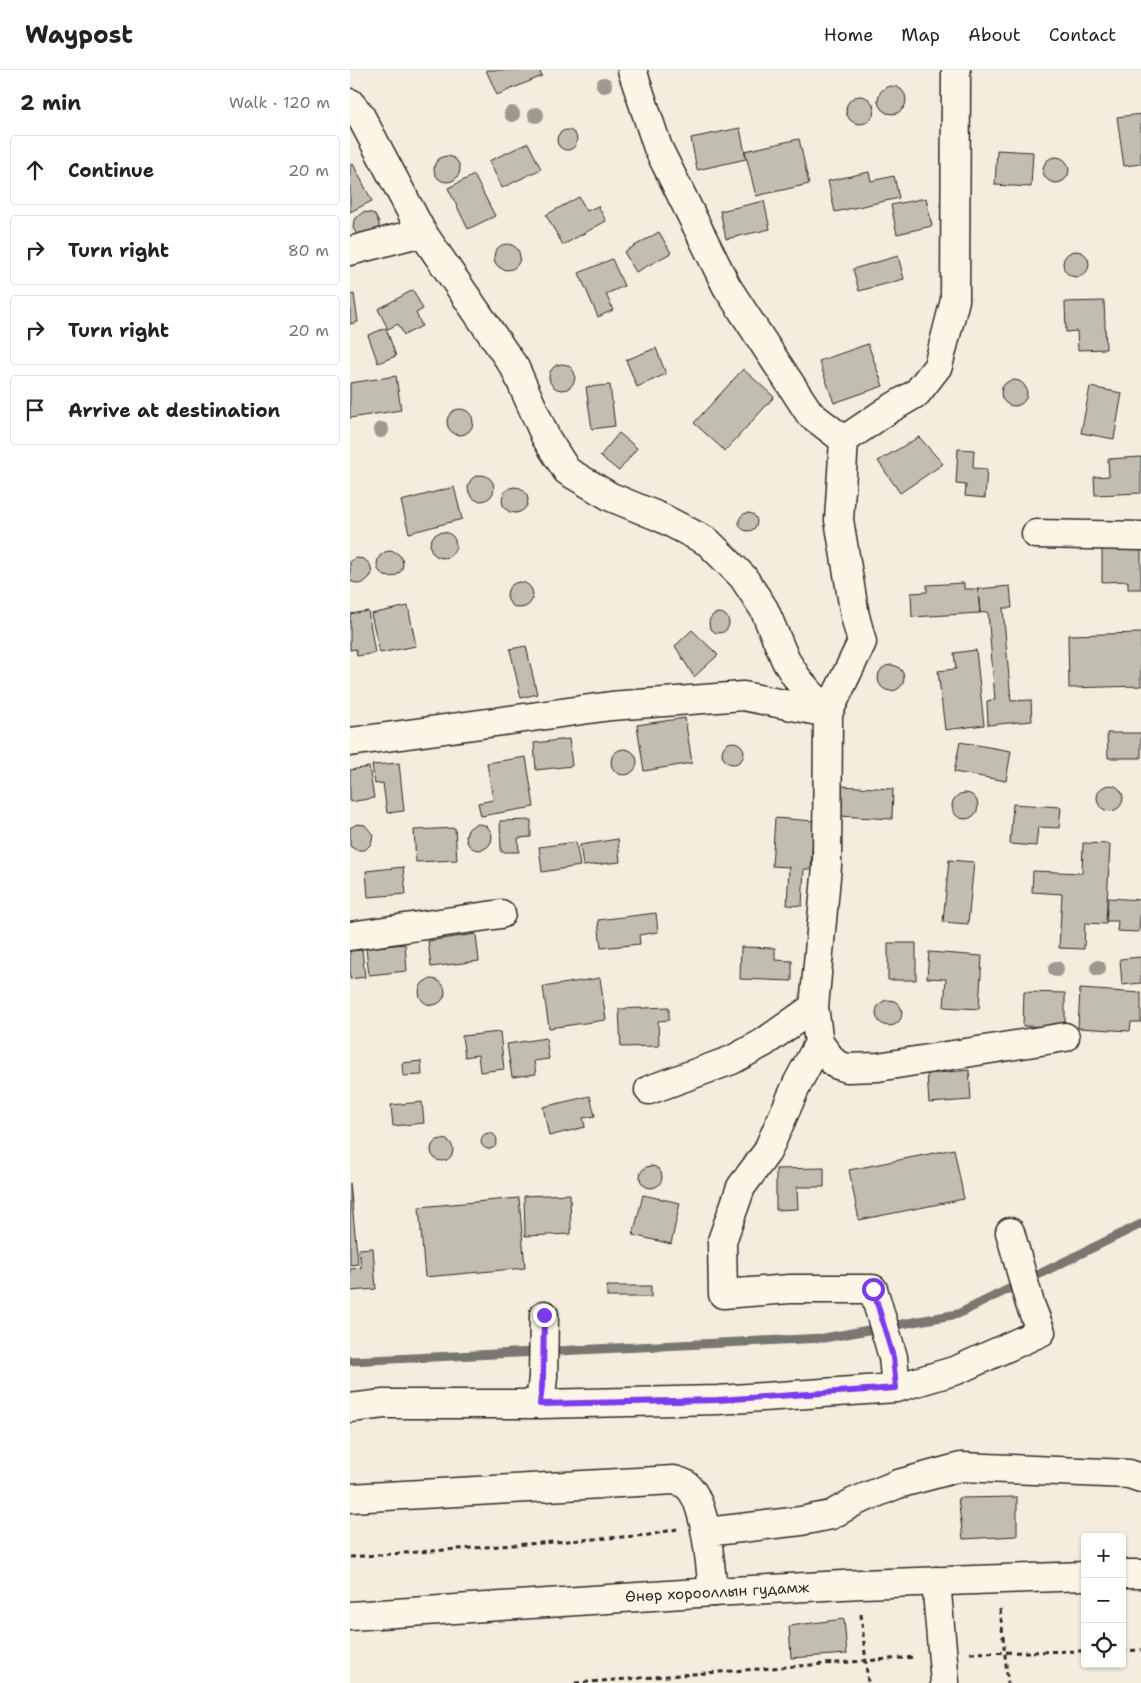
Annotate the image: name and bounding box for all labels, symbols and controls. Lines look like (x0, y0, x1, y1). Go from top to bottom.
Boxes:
text: Waypost (25, 19, 133, 51)
text: Home (824, 23, 873, 47)
text: Map (901, 23, 940, 47)
text: About (968, 23, 1021, 47)
text: Contact (1049, 23, 1116, 47)
text: 2 min (20, 89, 81, 117)
text: Walk · 120 m (229, 92, 330, 113)
icon: ahead (21, 156, 49, 184)
text: Continue (68, 158, 154, 183)
text: 20 m (288, 160, 329, 181)
icon: right (21, 236, 49, 264)
text: Turn right (68, 238, 169, 263)
text: 80 m (288, 240, 329, 261)
icon: right (21, 316, 49, 344)
text: Turn right (68, 318, 169, 343)
text: 20 m (288, 320, 329, 341)
icon: arrive (21, 396, 49, 424)
text: Arrive at destination (68, 398, 280, 423)
route start (862, 1278, 885, 1301)
route end (533, 1304, 556, 1327)
map controls (1081, 1533, 1126, 1668)
button: + (1081, 1533, 1126, 1578)
street label: Өнөр хорооллын гудамж (624, 1577, 810, 1607)
button: − (1081, 1578, 1126, 1623)
button: locate (1081, 1623, 1126, 1668)

